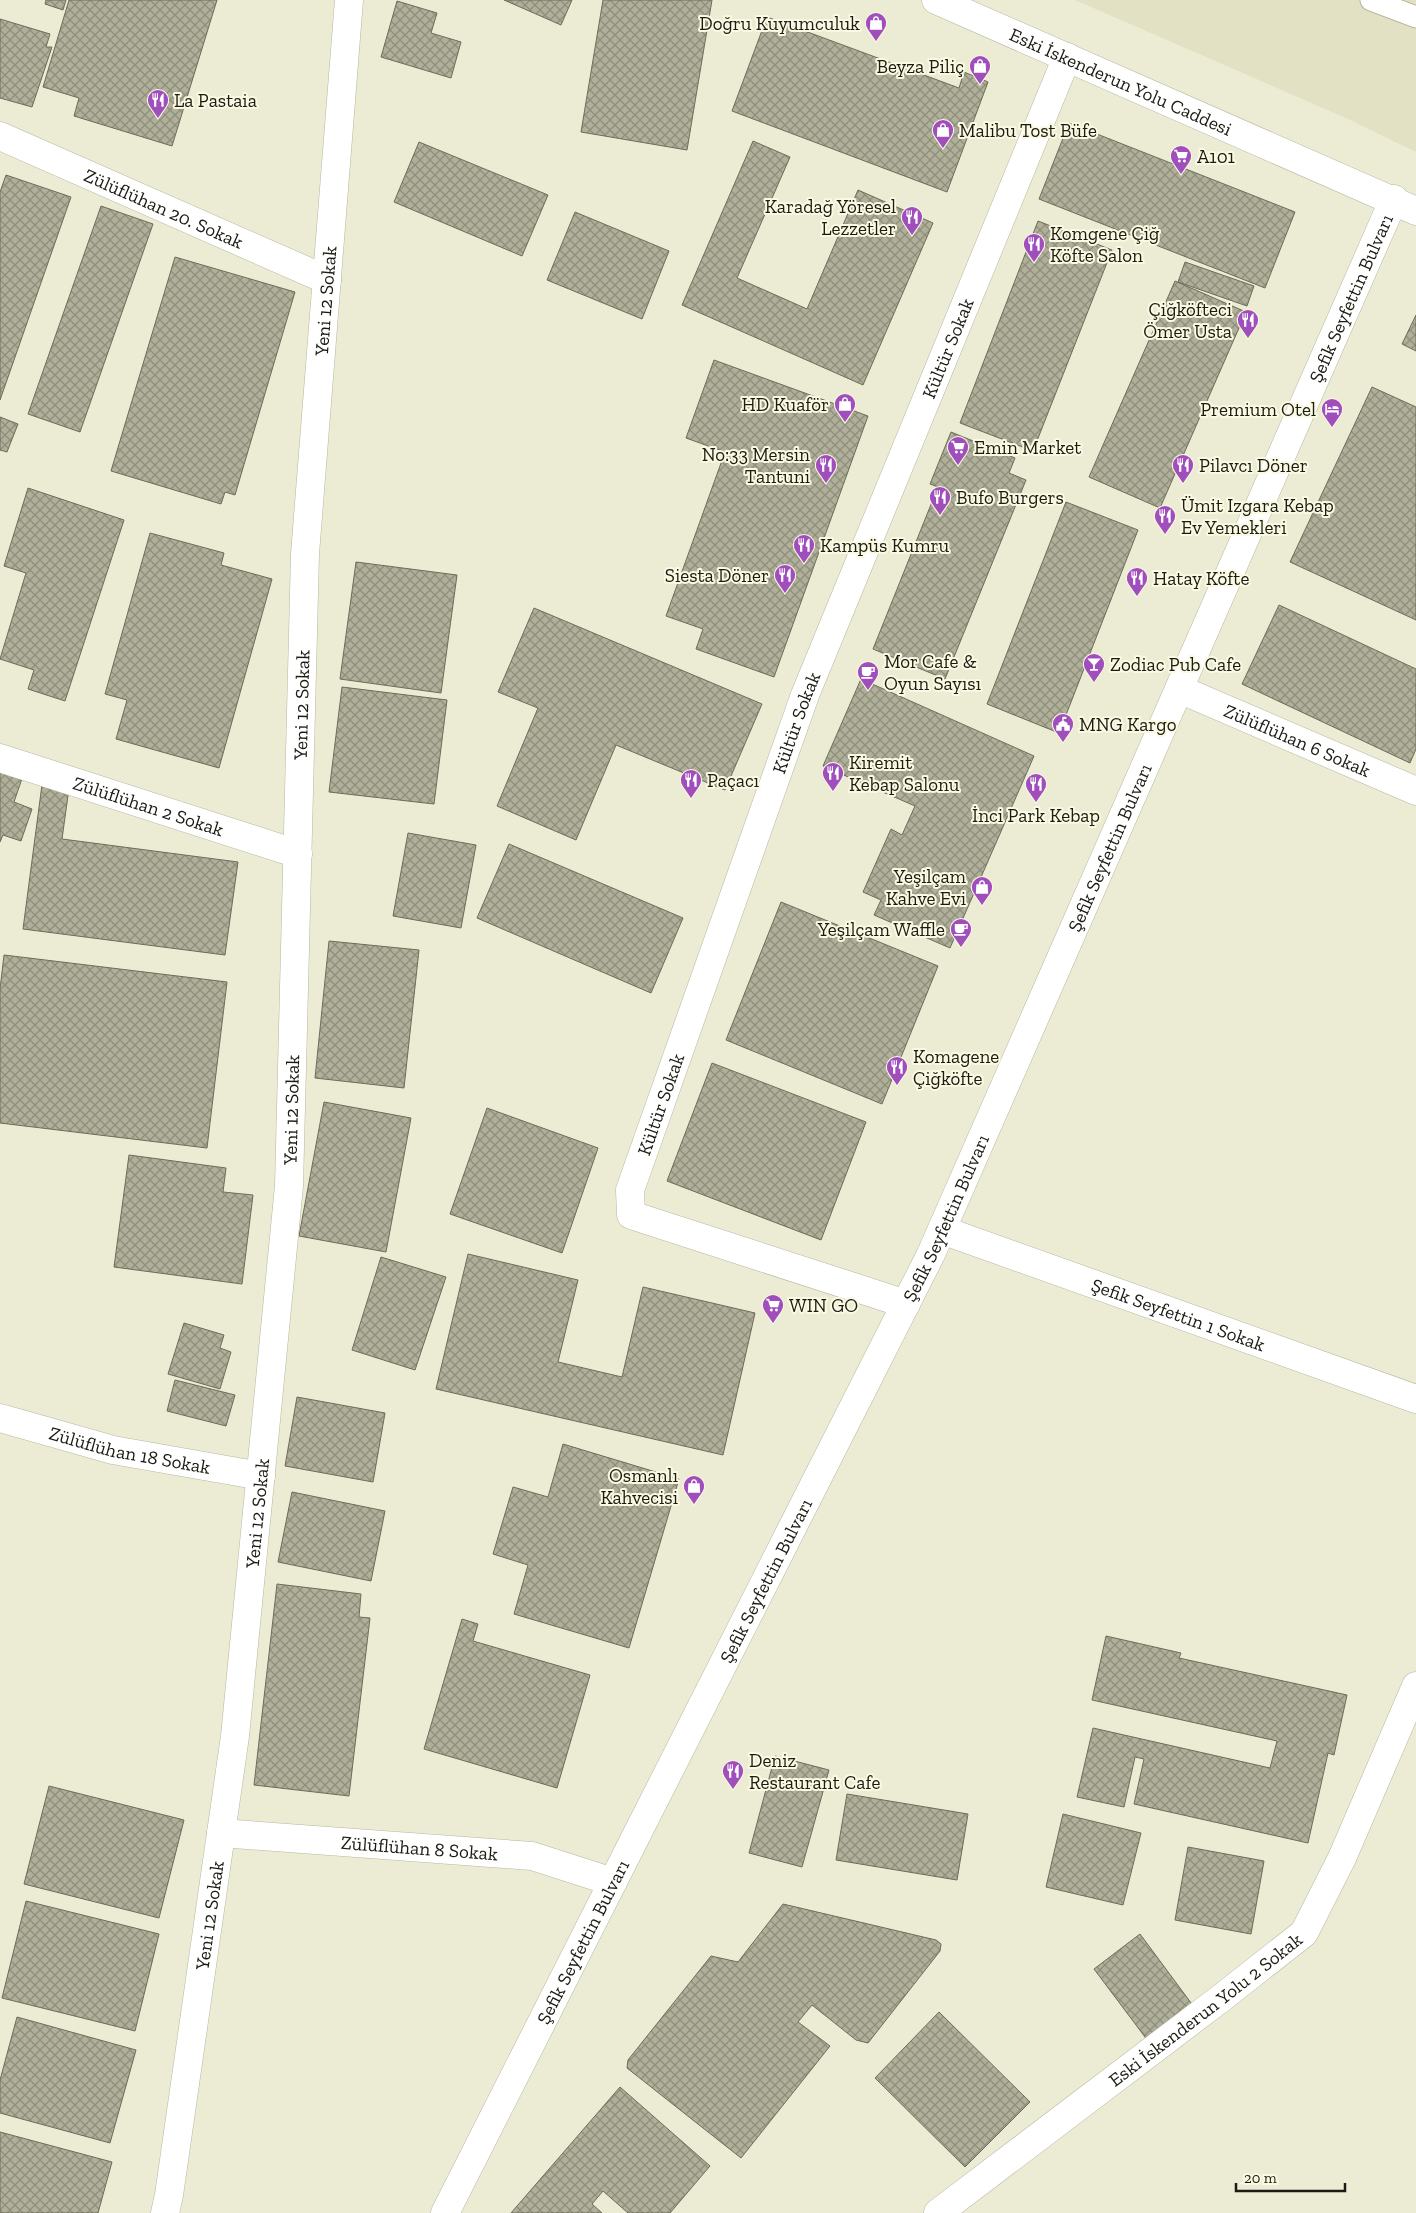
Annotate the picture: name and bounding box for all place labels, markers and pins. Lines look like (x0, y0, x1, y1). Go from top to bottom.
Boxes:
shop icon: Doğru Kuyumculuk (864, 11, 888, 42)
place label: Doğru Kuyumculuk (699, 12, 860, 35)
shop icon: Beyza Piliç (968, 54, 992, 85)
place label: Beyza Piliç (877, 55, 964, 78)
restaurant icon: La Pastaia (146, 88, 170, 119)
place label: La Pastaia (174, 89, 257, 112)
shop icon: Malibu Tost Büfe (931, 118, 955, 149)
place label: Malibu Tost Büfe (959, 119, 1097, 142)
supermarket icon: A101 (1169, 144, 1193, 175)
place label: A101 (1197, 145, 1235, 168)
place label: Karadağ Yöresel Lezzetler (765, 195, 896, 240)
restaurant icon: Karadağ Yöresel Lezzetler (900, 205, 924, 236)
place label: Komgene Çiğ Köfte Salon (1050, 222, 1160, 267)
restaurant icon: Komgene Çiğ Köfte Salon (1022, 232, 1046, 263)
place label: Çiğköfteci Ömer Usta (1143, 298, 1232, 343)
restaurant icon: Çiğköfteci Ömer Usta (1236, 308, 1260, 339)
shop icon: HD Kuaför (833, 392, 857, 423)
place label: HD Kuaför (741, 393, 829, 416)
hotel icon: Premium Otel (1320, 397, 1344, 428)
place label: Premium Otel (1200, 398, 1316, 421)
supermarket icon: Emin Market (946, 435, 970, 466)
place label: Emin Market (974, 436, 1081, 459)
place label: No:33 Mersin Tantuni (702, 443, 810, 488)
restaurant icon: No:33 Mersin Tantuni (814, 453, 838, 484)
restaurant icon: Pilavcı Döner (1171, 453, 1195, 484)
place label: Pilavcı Döner (1199, 454, 1308, 477)
restaurant icon: Bufo Burgers (928, 485, 952, 516)
place label: Bufo Burgers (956, 486, 1064, 509)
place label: Ümit Izgara Kebap Ev Yemekleri (1181, 494, 1334, 539)
restaurant icon: Ümit Izgara Kebap Ev Yemekleri (1153, 504, 1177, 535)
restaurant icon: Kampüs Kumru (792, 533, 816, 564)
place label: Kampüs Kumru (820, 534, 950, 557)
restaurant icon: Siesta Döner (773, 563, 797, 594)
place label: Siesta Döner (665, 564, 769, 587)
restaurant icon: Hatay Köfte (1125, 566, 1149, 597)
place label: Hatay Köfte (1153, 567, 1249, 590)
place label: Mor Cafe & Oyun Sayısı (884, 650, 981, 695)
bar icon: Zodiac Pub Cafe (1082, 652, 1106, 683)
place label: Zodiac Pub Cafe (1110, 653, 1241, 676)
cafe icon: Mor Cafe & Oyun Sayısı (856, 660, 880, 691)
public building icon: MNG Kargo (1051, 712, 1075, 743)
place label: MNG Kargo (1079, 713, 1177, 736)
place label: Kiremit Kebap Salonu (849, 751, 960, 796)
restaurant icon: Kiremit Kebap Salonu (821, 761, 845, 792)
restaurant icon: Paçacı (679, 768, 703, 799)
place label: Paçacı (707, 769, 759, 792)
restaurant icon: İnci Park Kebap (1024, 772, 1048, 803)
place label: İnci Park Kebap (972, 804, 1100, 827)
place label: Yeşilçam Kahve Evi (886, 865, 967, 910)
shop icon: Yeşilçam Kahve Evi (970, 875, 994, 906)
cafe icon: Yeşilçam Waffle (949, 917, 973, 948)
place label: Yeşilçam Waffle (817, 918, 945, 941)
place label: Komagene Çiğköfte (913, 1045, 999, 1090)
restaurant icon: Komagene Çiğköfte (885, 1055, 909, 1086)
supermarket icon: WIN GO (761, 1293, 785, 1324)
place label: WIN GO (789, 1294, 858, 1317)
place label: Osmanlı Kahvecisi (600, 1464, 678, 1509)
shop icon: Osmanlı Kahvecisi (682, 1474, 706, 1505)
place label: Deniz Restaurant Cafe (749, 1749, 880, 1794)
restaurant icon: Deniz Restaurant Cafe (721, 1759, 745, 1790)

